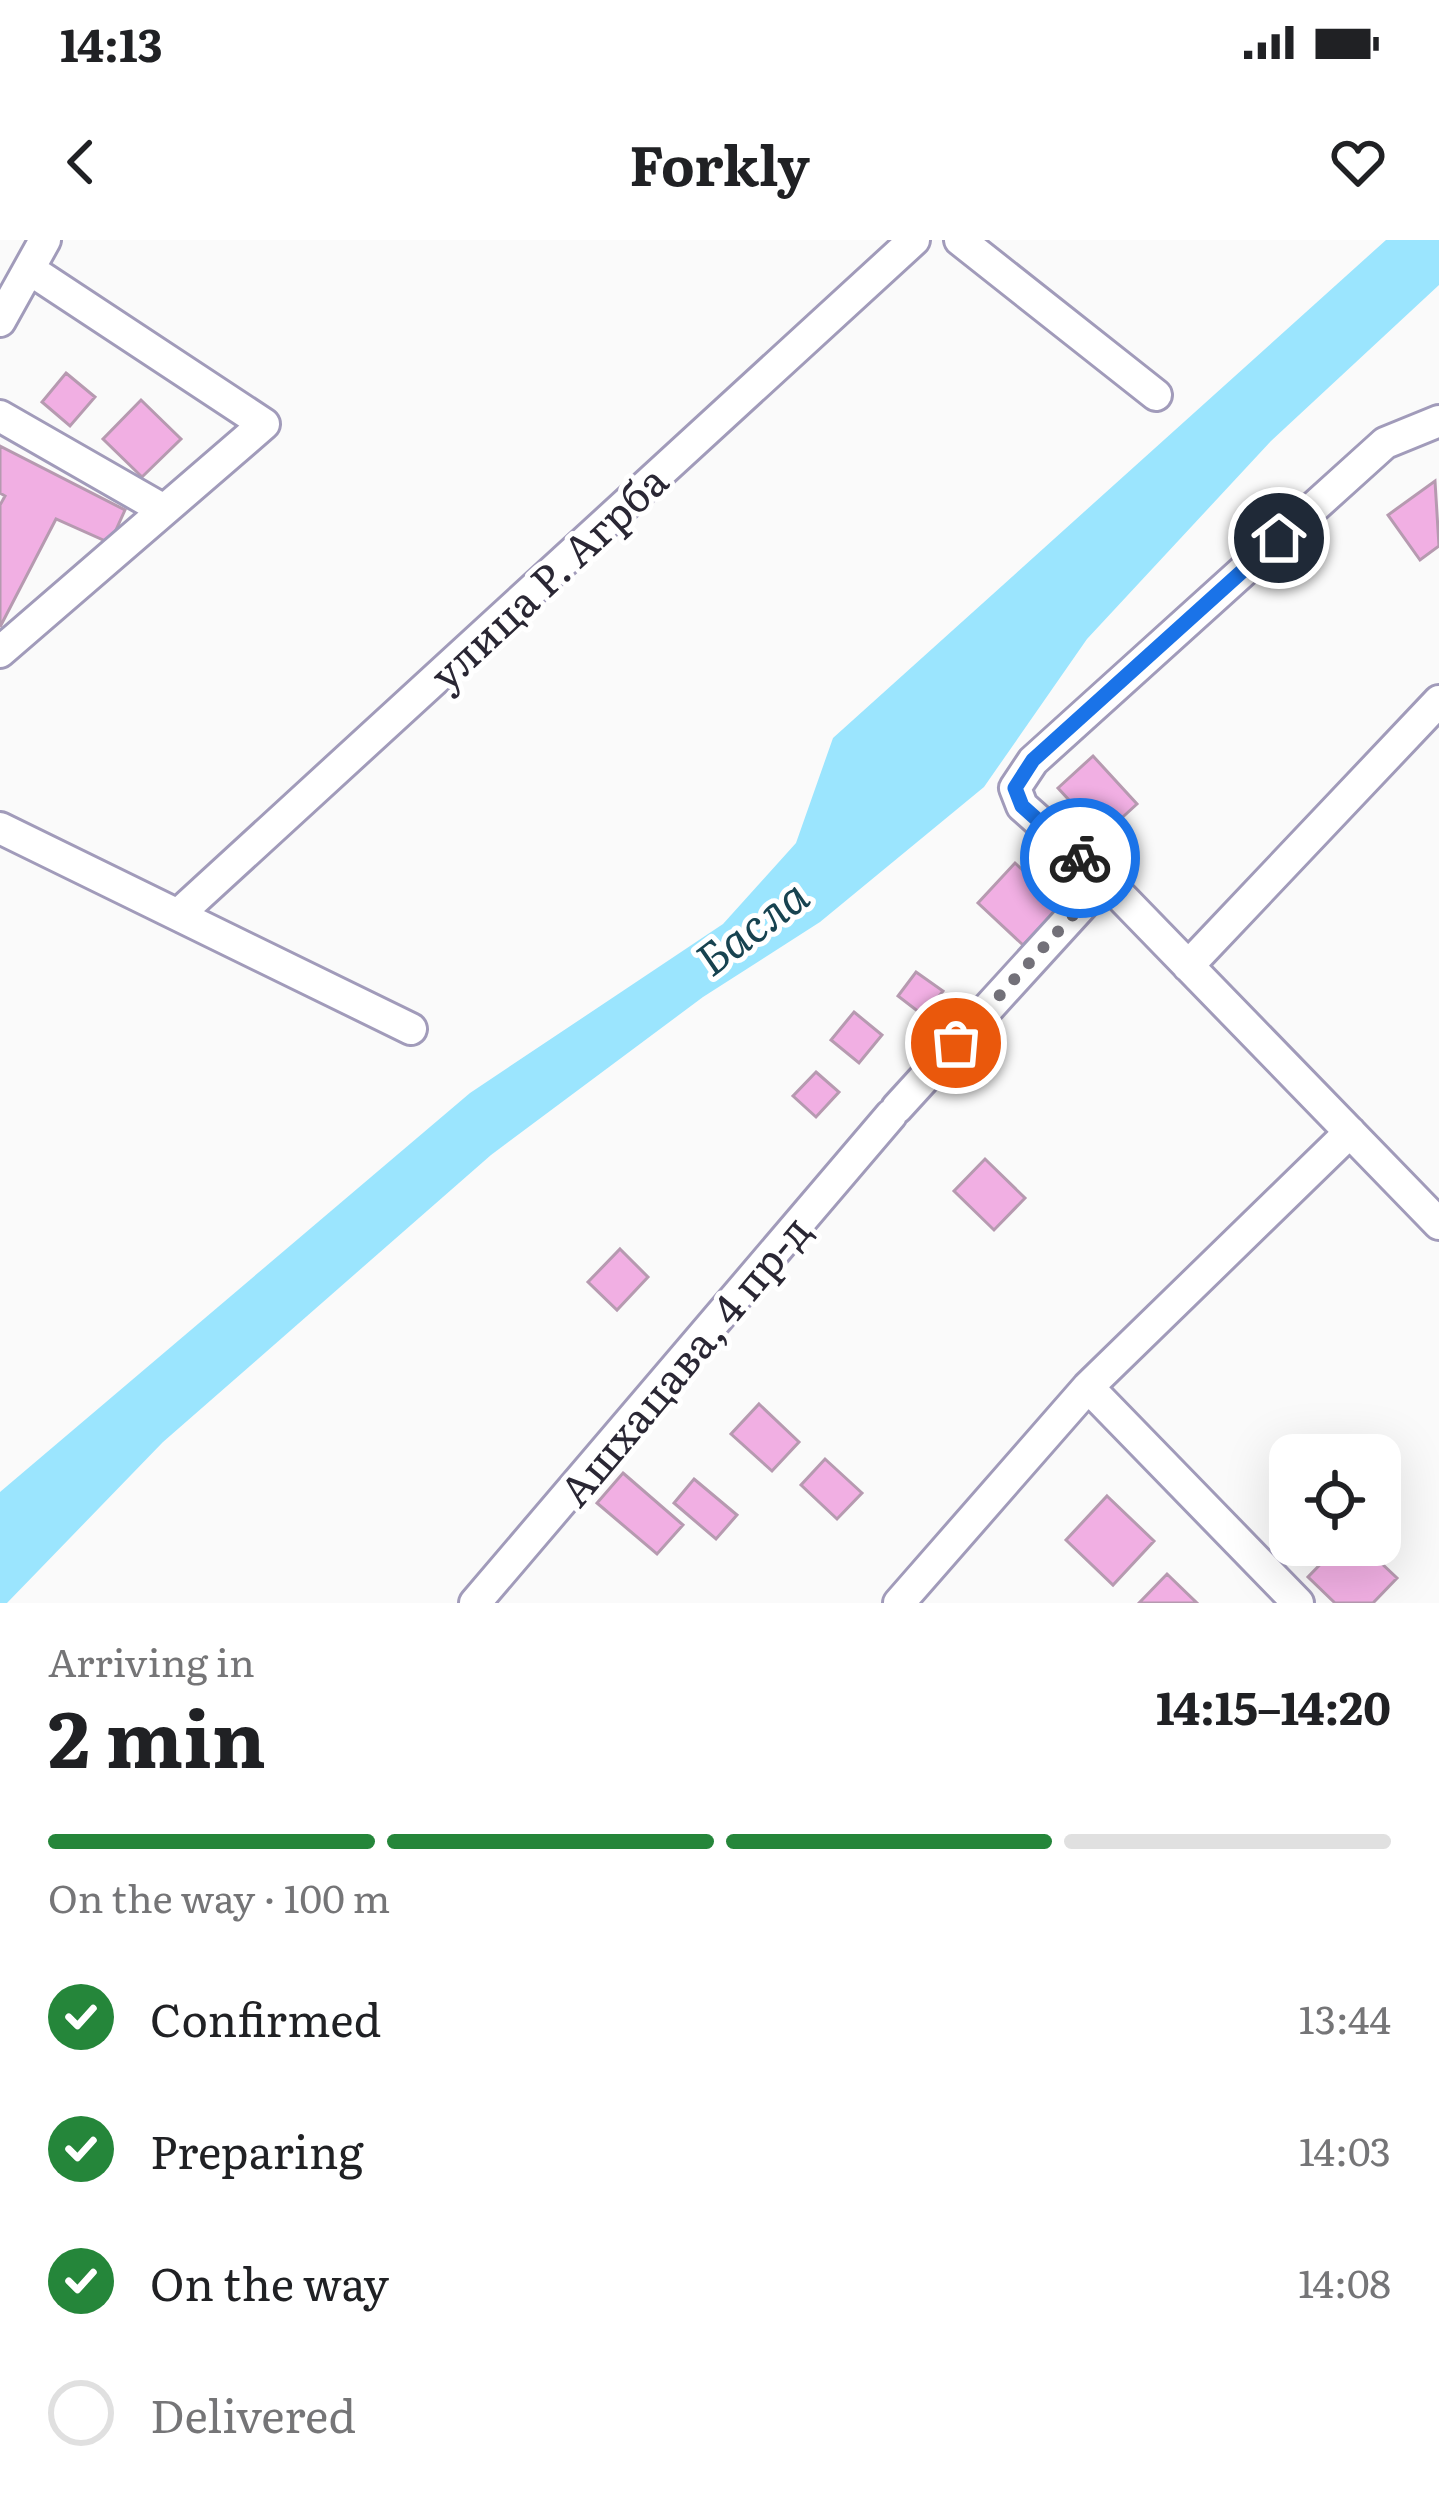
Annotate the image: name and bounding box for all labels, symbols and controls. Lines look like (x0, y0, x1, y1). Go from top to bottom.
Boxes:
text: 14:13 (60, 9, 163, 76)
text: Forkly (629, 122, 810, 203)
icon: back (48, 129, 114, 195)
icon: heart (1325, 129, 1391, 195)
street label: улица Р. Агрба (414, 449, 680, 703)
pin (1228, 487, 1330, 589)
icon: home (1246, 505, 1312, 571)
courier (1020, 798, 1140, 918)
icon: bike (1047, 825, 1113, 891)
water label: Басла (680, 860, 821, 990)
pin (905, 992, 1007, 1094)
icon: bag (923, 1010, 989, 1076)
street label: Ашхацава, 4 пр-д (543, 1200, 823, 1518)
map controls (1269, 1434, 1401, 1566)
button: locate (1269, 1434, 1401, 1566)
text: Arriving in (48, 1631, 255, 1689)
text: 14:15–14:20 (1156, 1672, 1391, 1739)
text: 2 min (48, 1676, 266, 1792)
text: On the way · 100 m (48, 1867, 390, 1925)
icon: check (48, 1984, 114, 2050)
text: Confirmed (150, 1984, 381, 2051)
text: 13:44 (1299, 1988, 1391, 2046)
icon: check (48, 2116, 114, 2182)
text: Preparing (150, 2116, 364, 2183)
text: 14:03 (1299, 2120, 1391, 2178)
icon: check (48, 2248, 114, 2314)
text: On the way (150, 2248, 389, 2315)
text: 14:08 (1298, 2252, 1391, 2310)
text: Delivered (150, 2380, 356, 2447)

